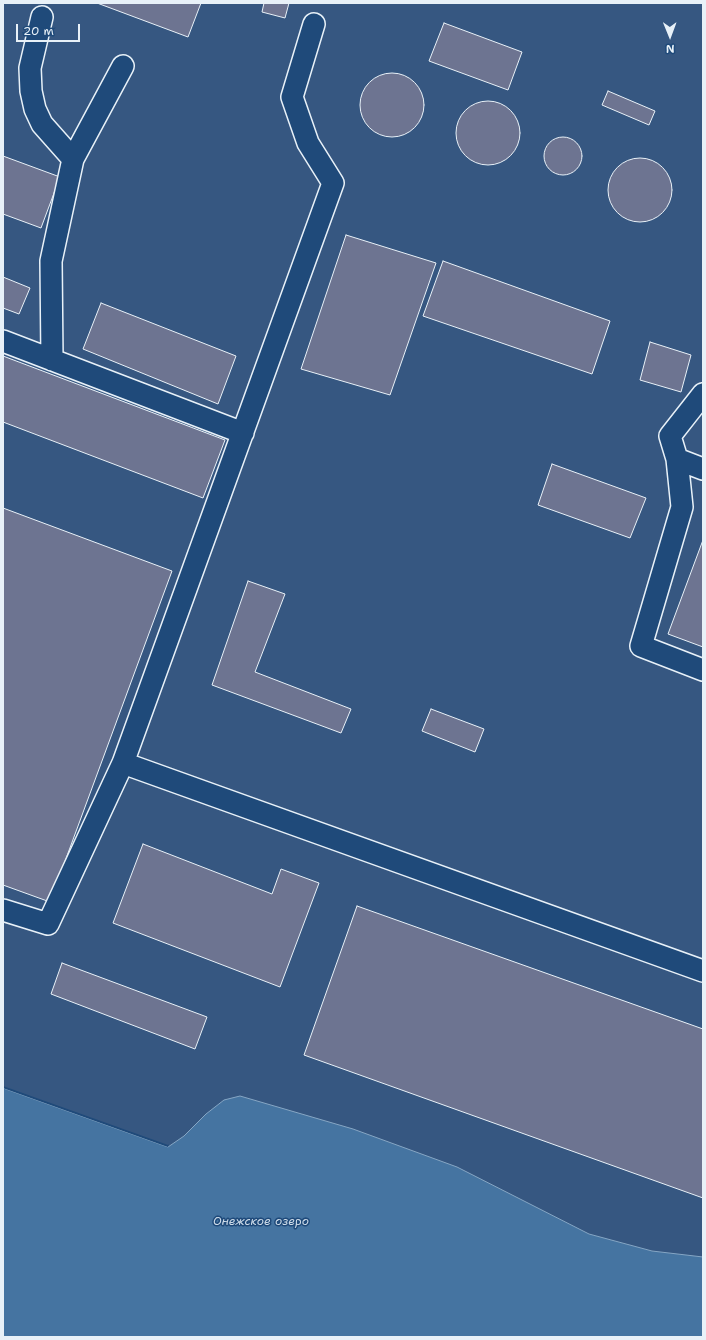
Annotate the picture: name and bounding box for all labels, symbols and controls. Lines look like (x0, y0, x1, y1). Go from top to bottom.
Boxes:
scale bar (18, 16, 82, 42)
north arrow (650, 16, 690, 56)
text: 20 m (23, 23, 54, 39)
text: N (666, 41, 675, 56)
water label: Онежское озеро (213, 1215, 309, 1229)

